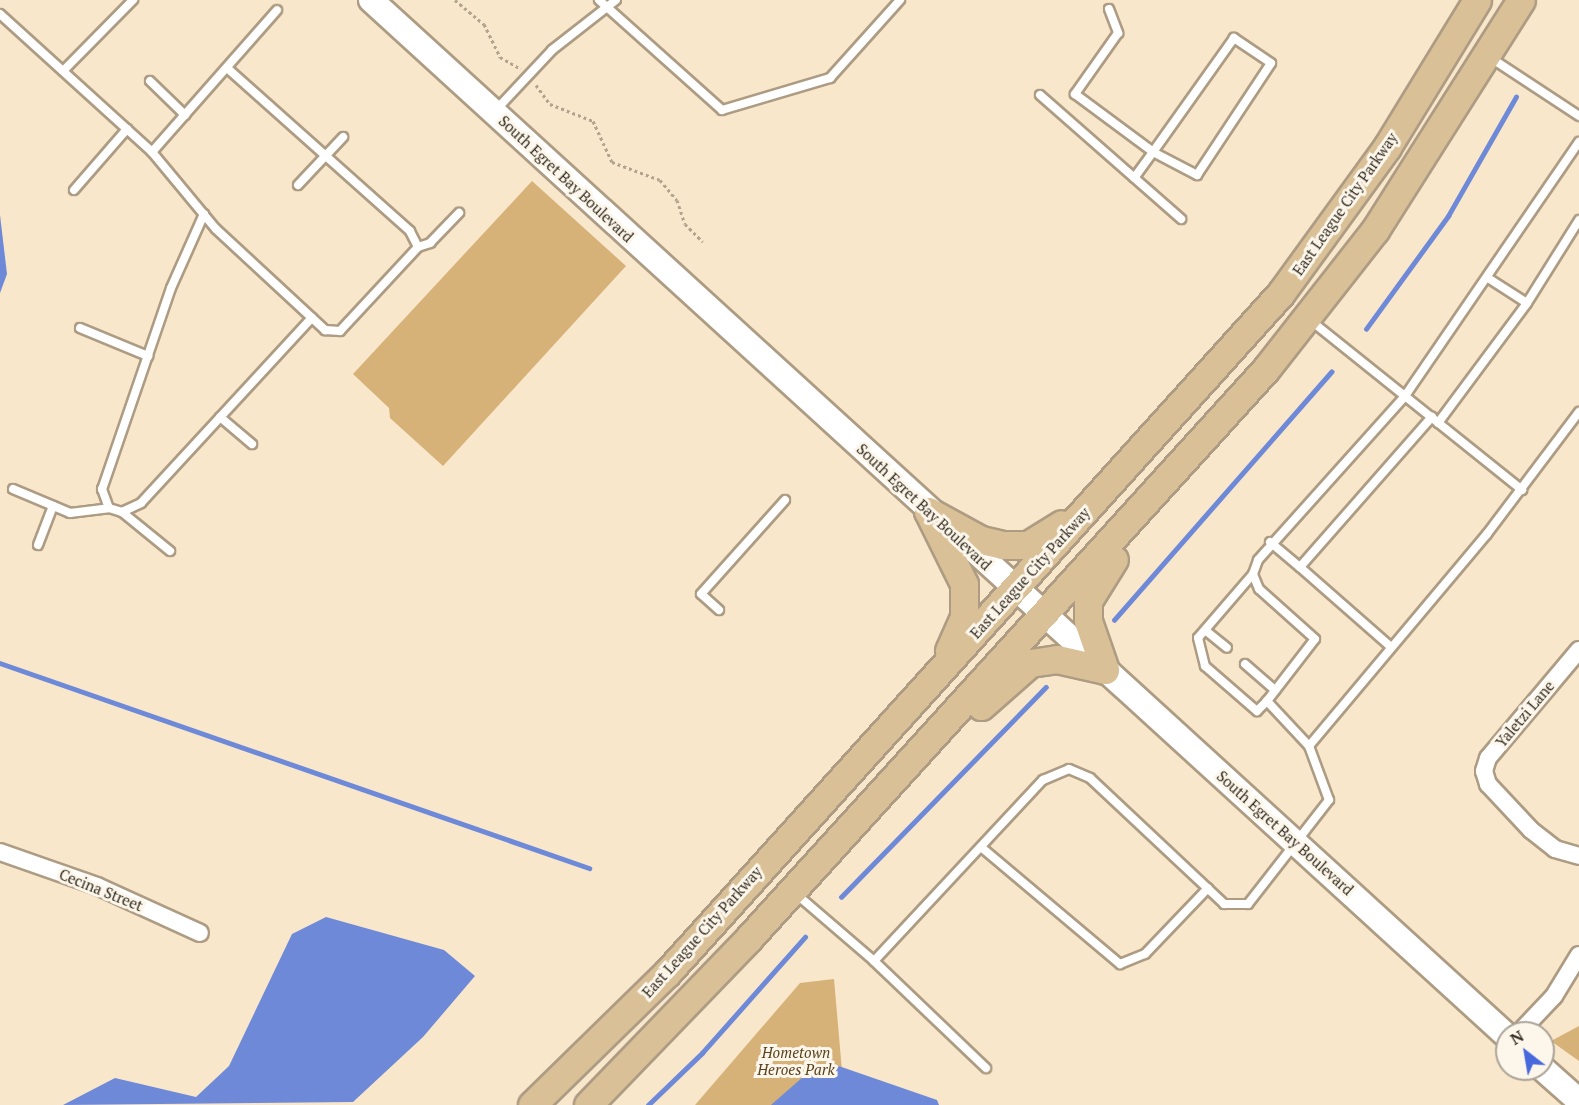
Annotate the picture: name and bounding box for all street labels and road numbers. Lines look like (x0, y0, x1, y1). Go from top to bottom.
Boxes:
street label: South Egret Bay Boulevard (495, 112, 637, 246)
street label: East League City Parkway (1289, 129, 1401, 279)
street label: South Egret Bay Boulevard (853, 440, 995, 574)
street label: East League City Parkway (966, 504, 1094, 642)
street label: Yaletzi Lane (1492, 677, 1558, 751)
street label: South Egret Bay Boulevard (1213, 767, 1357, 899)
street label: East League City Parkway (638, 863, 766, 1001)
street label: Cecina Street (57, 865, 145, 915)

